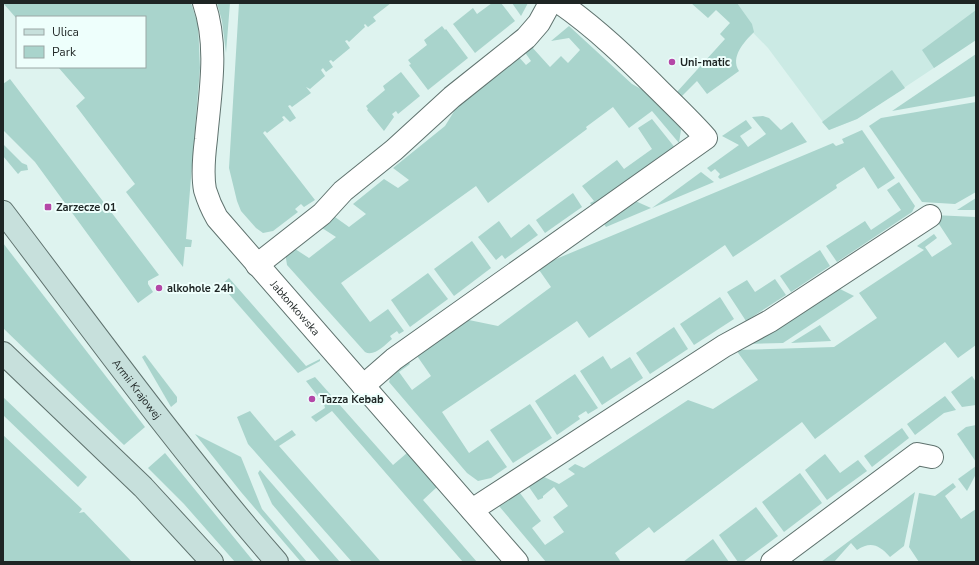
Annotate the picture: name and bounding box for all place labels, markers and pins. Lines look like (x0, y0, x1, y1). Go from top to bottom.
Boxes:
place label: Uni-matic (680, 55, 731, 70)
marker: Uni-matic (667, 57, 677, 67)
place label: Zarzecze 01 (56, 200, 116, 215)
marker: Zarzecze 01 (43, 202, 53, 212)
place label: alkohole 24h (167, 281, 233, 296)
marker: alkohole 24h (154, 283, 164, 293)
place label: Tazza Kebab (320, 392, 384, 407)
marker: Tazza Kebab (307, 394, 317, 404)

